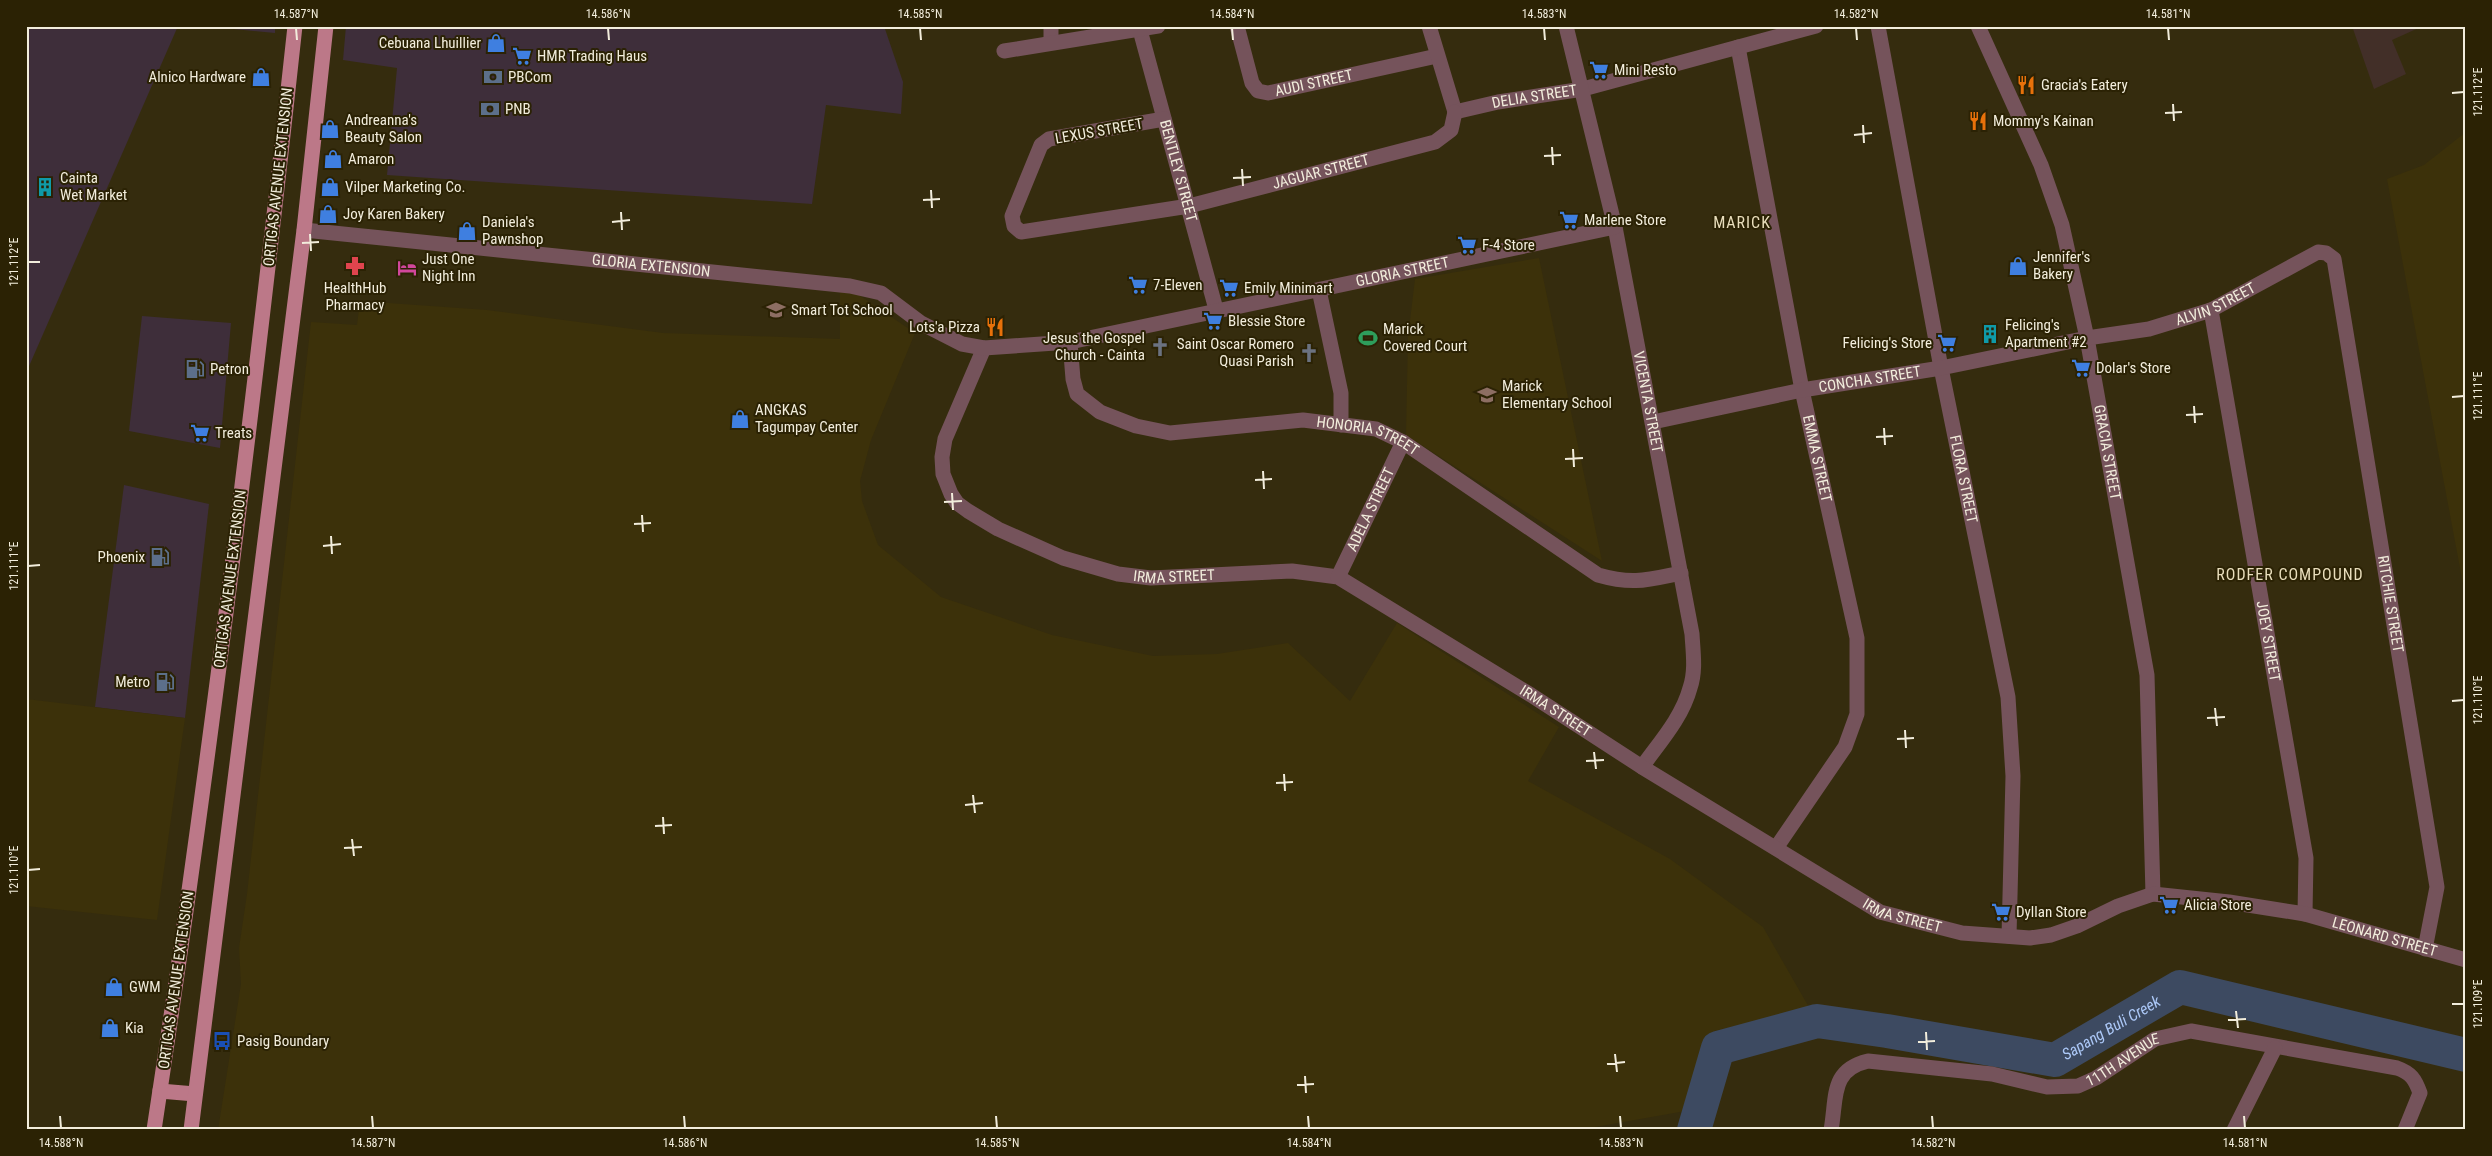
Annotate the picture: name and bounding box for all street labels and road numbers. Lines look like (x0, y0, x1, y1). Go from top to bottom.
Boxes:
street label: AUDI STREET (1273, 66, 1355, 100)
street label: DELIA STREET (1490, 81, 1578, 112)
street label: ORTIGAS AVENUE EXTENSION (260, 87, 296, 267)
street label: LEXUS STREET (1054, 114, 1145, 148)
street label: BENTLEY STREET (1156, 118, 1201, 224)
street label: JAGUAR STREET (1270, 150, 1371, 193)
street label: GLORIA EXTENSION (591, 251, 711, 281)
street label: GLORIA STREET (1354, 253, 1451, 290)
street label: ALVIN STREET (2173, 279, 2259, 329)
street label: VICENTA STREET (1630, 350, 1667, 454)
street label: CONCHA STREET (1817, 362, 1922, 396)
street label: GRACIA STREET (2090, 403, 2125, 502)
street label: HONORIA STREET (1315, 413, 1422, 459)
street label: EMMA STREET (1799, 413, 1836, 504)
street label: FLORA STREET (1946, 433, 1981, 525)
street label: ADELA STREET (1343, 465, 1398, 554)
street label: ORTIGAS AVENUE EXTENSION (210, 489, 250, 669)
street label: RITCHIE STREET (2374, 554, 2407, 654)
street label: IRMA STREET (1132, 566, 1216, 588)
street label: JOEY STREET (2253, 599, 2284, 683)
street label: IRMA STREET (1516, 681, 1595, 741)
street label: ORTIGAS AVENUE EXTENSION (155, 890, 197, 1070)
street label: IRMA STREET (1859, 895, 1944, 936)
street label: LEONARD STREET (2330, 913, 2439, 960)
street label: 11TH AVENUE (2083, 1029, 2161, 1090)

